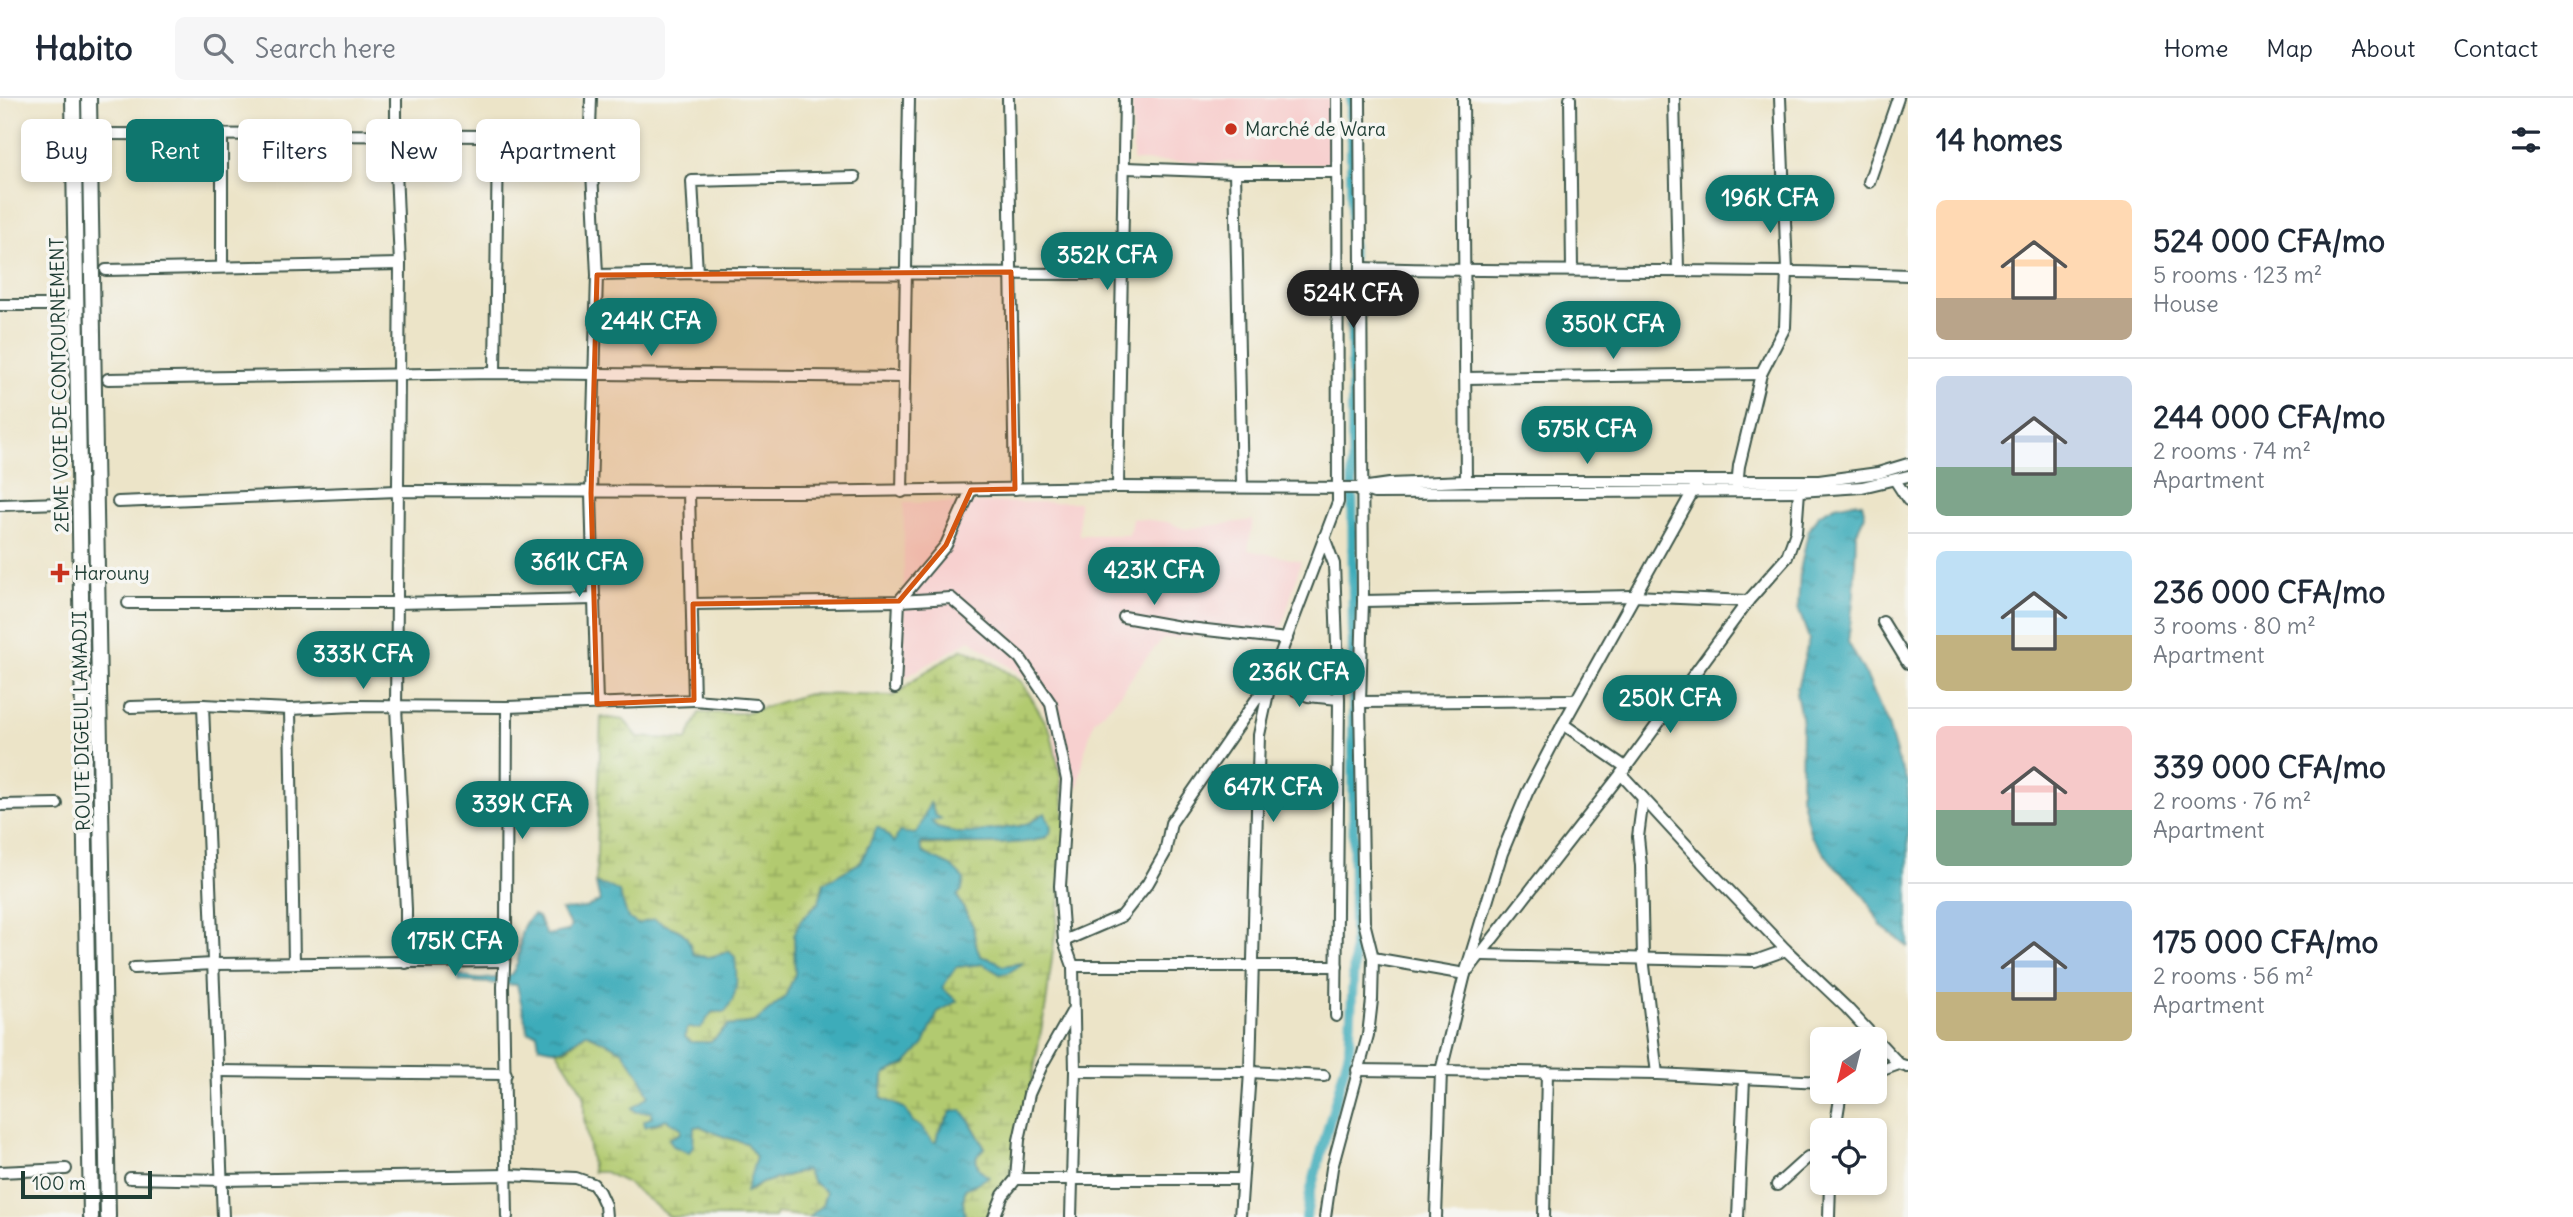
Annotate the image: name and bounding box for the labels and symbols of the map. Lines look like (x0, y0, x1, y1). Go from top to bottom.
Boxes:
place label: Marché de Wara (1245, 117, 1386, 141)
marker: Marché de Wara (1223, 121, 1239, 137)
pin: 196K CFA (1698, 176, 1842, 235)
pin: 352K CFA (1035, 232, 1179, 292)
street label: 2EME VOIE DE CONTOURNEMENT (44, 237, 74, 533)
pin: 524K CFA (1281, 271, 1425, 330)
pin: 244K CFA (579, 299, 723, 358)
pin: 350K CFA (1541, 302, 1685, 361)
pin: 575K CFA (1515, 406, 1659, 466)
pin: 361K CFA (507, 540, 651, 599)
pin: 423K CFA (1082, 547, 1226, 607)
place label: Harouny (74, 561, 150, 585)
marker: Harouny (52, 565, 68, 581)
street label: ROUTE DIGEUL LAMADJI (67, 611, 95, 831)
pin: 333K CFA (291, 632, 435, 691)
pin: 236K CFA (1227, 650, 1371, 709)
pin: 250K CFA (1598, 676, 1742, 735)
pin: 647K CFA (1201, 764, 1345, 824)
pin: 339K CFA (450, 782, 594, 841)
pin: 175K CFA (383, 918, 527, 978)
north arrow (1810, 1027, 1886, 1104)
scale bar (21, 1168, 152, 1200)

